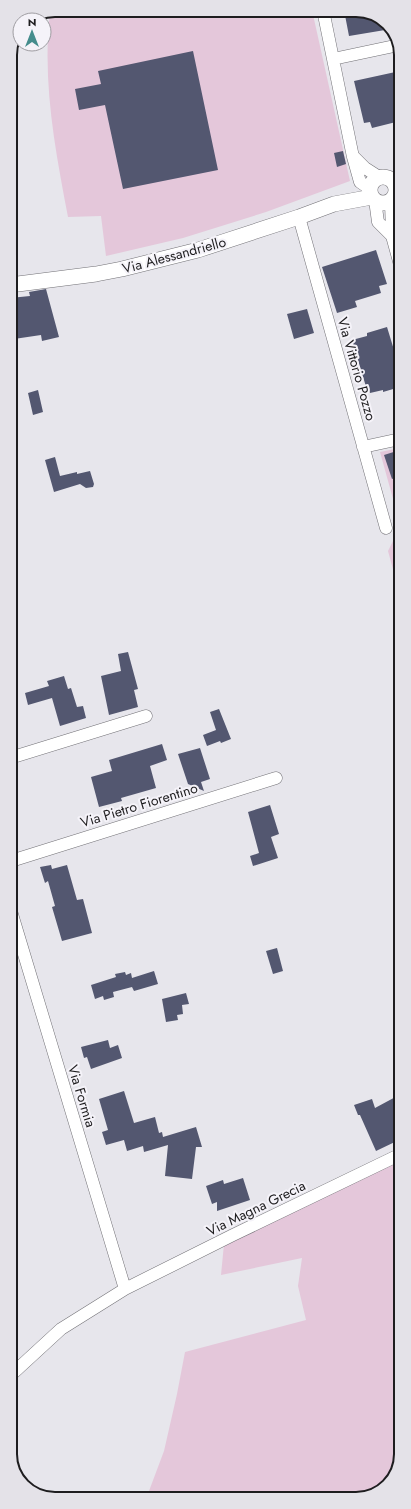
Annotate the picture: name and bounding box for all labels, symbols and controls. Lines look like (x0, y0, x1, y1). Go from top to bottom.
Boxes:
north arrow (12, 12, 52, 52)
text: N (28, 14, 36, 30)
street label: Via Alessandriello (120, 231, 228, 278)
street label: Via Vittorio Pozzo (333, 315, 381, 423)
street label: Via Pietro Fiorentino (78, 778, 200, 832)
street label: Via Formia (63, 1062, 101, 1130)
street label: Via Magna Grecia (203, 1175, 309, 1241)

